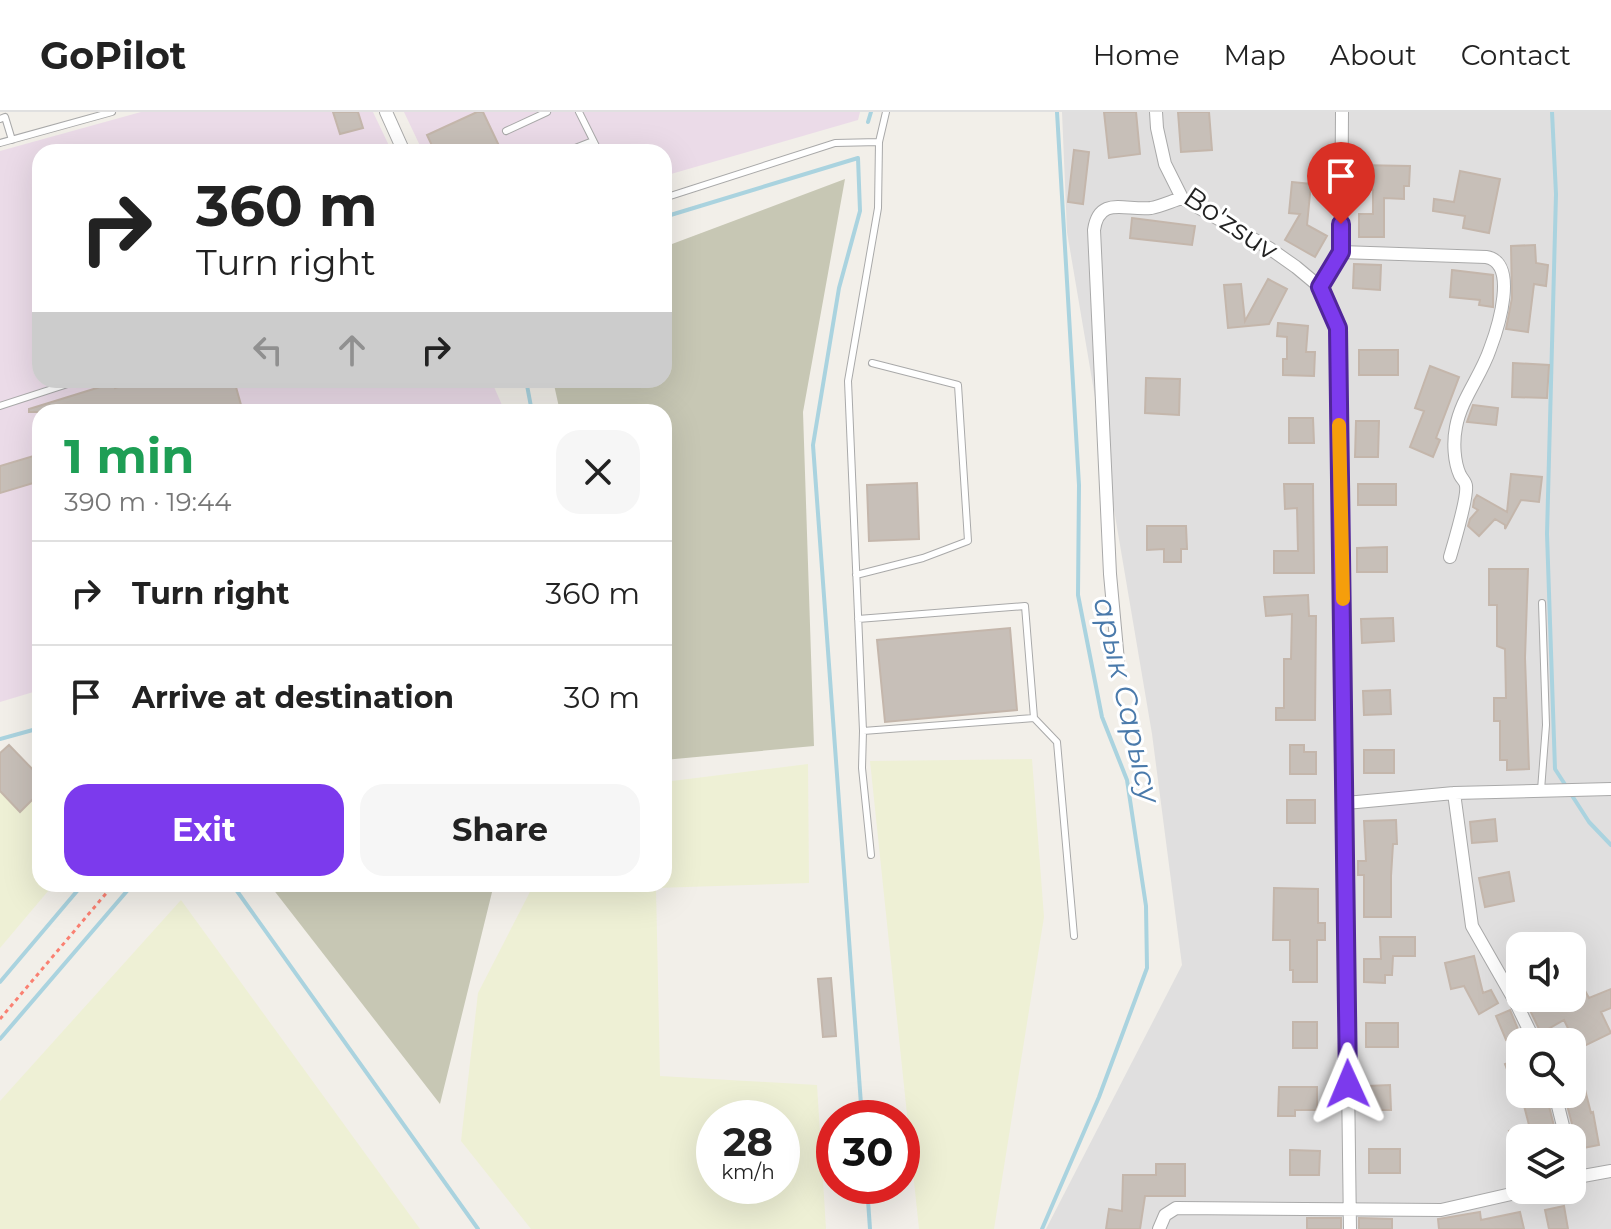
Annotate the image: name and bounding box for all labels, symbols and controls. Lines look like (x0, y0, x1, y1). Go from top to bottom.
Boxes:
text: GoPilot (40, 32, 186, 79)
text: Home (1093, 38, 1180, 72)
text: Map (1224, 38, 1286, 72)
text: About (1330, 38, 1417, 72)
text: Contact (1461, 38, 1571, 72)
pin (1307, 142, 1375, 224)
icon: arrive (1319, 154, 1363, 198)
text: 360 m (196, 172, 377, 240)
icon: right (64, 176, 168, 280)
street label: Bo'zsuv (1178, 179, 1285, 267)
text: Turn right (196, 240, 376, 284)
icon: left (246, 328, 290, 372)
icon: ahead (330, 328, 374, 372)
icon: right (414, 328, 458, 372)
text: 1 min (64, 427, 194, 485)
button: close (556, 430, 640, 514)
text: 390 m · 19:44 (64, 486, 231, 518)
icon: right (64, 571, 108, 615)
text: Turn right (132, 575, 289, 612)
text: 360 m (545, 575, 640, 612)
water label: арык Сарысу (1085, 593, 1169, 808)
icon: arrive (64, 675, 108, 719)
text: Arrive at destination (132, 679, 454, 716)
text: 30 m (564, 679, 640, 716)
button: Exit (64, 784, 344, 876)
button: Share (360, 784, 640, 876)
map controls (1506, 932, 1586, 1204)
button: sound (1506, 932, 1586, 1012)
button: search (1506, 1028, 1586, 1108)
position arrow (1306, 1042, 1390, 1126)
speed limit sign: 30 (816, 1100, 920, 1204)
text: 28 (723, 1117, 773, 1166)
button: layers (1506, 1124, 1586, 1204)
text: km/h (721, 1160, 775, 1184)

